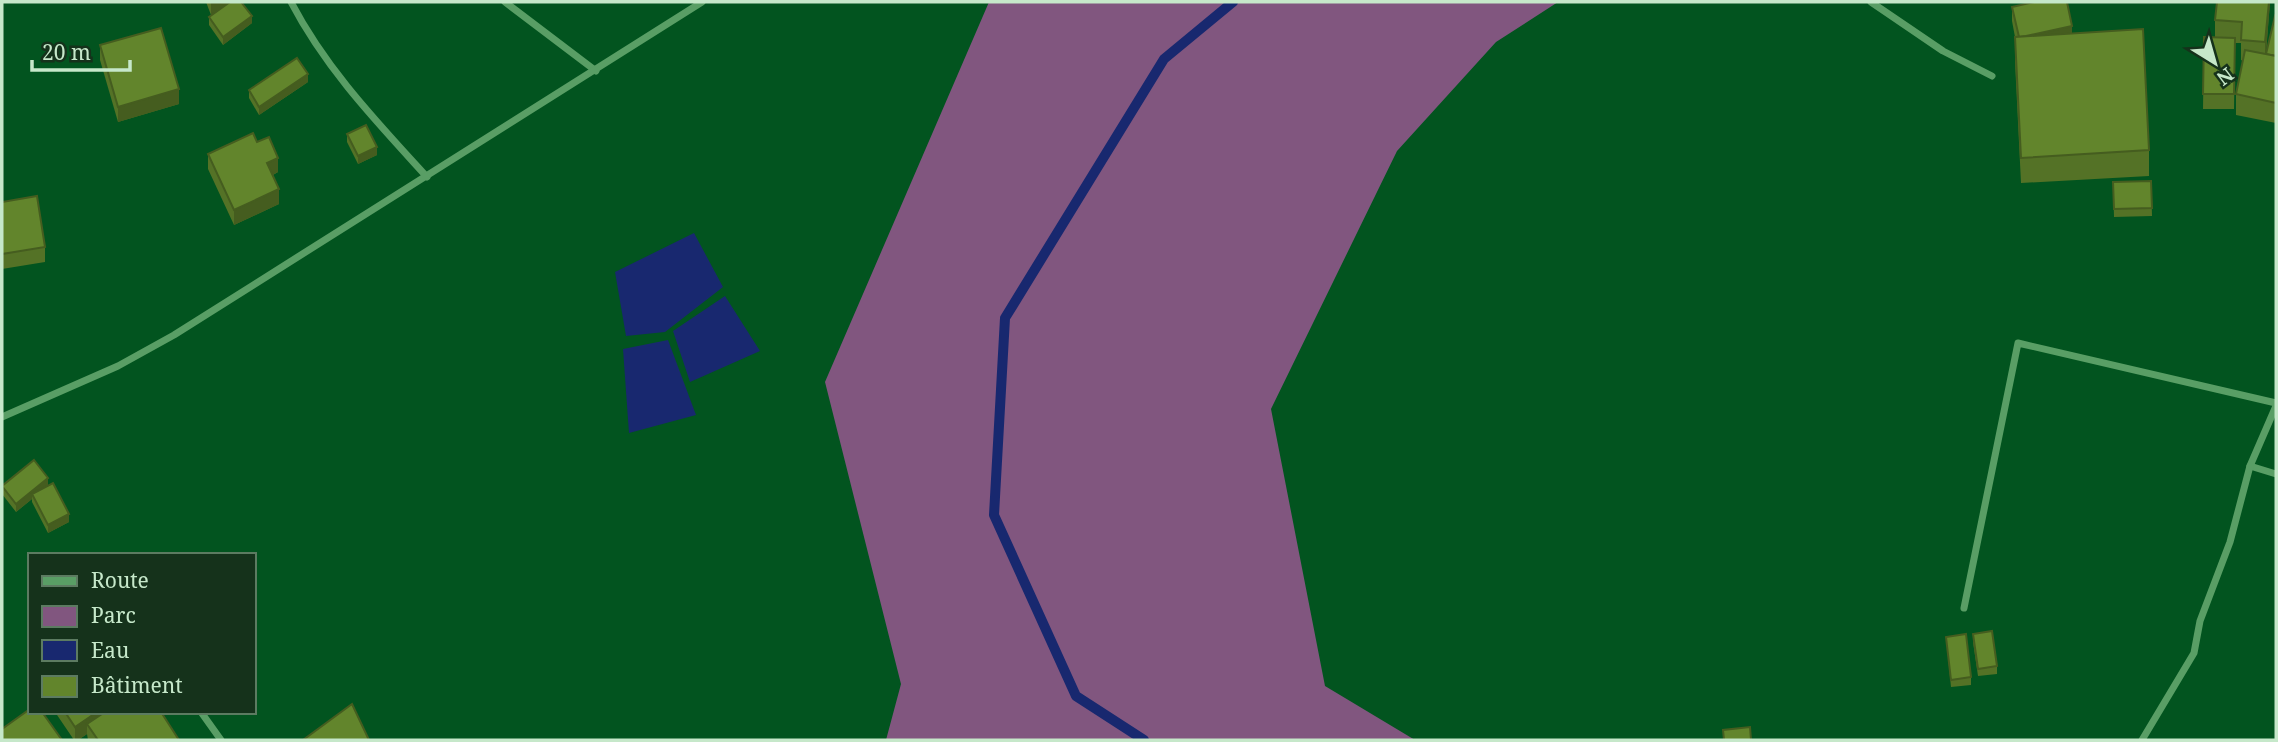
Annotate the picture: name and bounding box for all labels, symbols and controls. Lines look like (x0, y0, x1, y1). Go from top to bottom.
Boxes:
scale bar (32, 28, 130, 72)
north arrow (2180, 28, 2250, 98)
text: 20 m (42, 38, 91, 66)
text: N (2211, 62, 2239, 91)
legend (28, 553, 256, 714)
text: Route (91, 566, 149, 594)
text: Parc (91, 601, 136, 629)
text: Eau (91, 636, 129, 664)
text: Bâtiment (91, 671, 183, 699)

